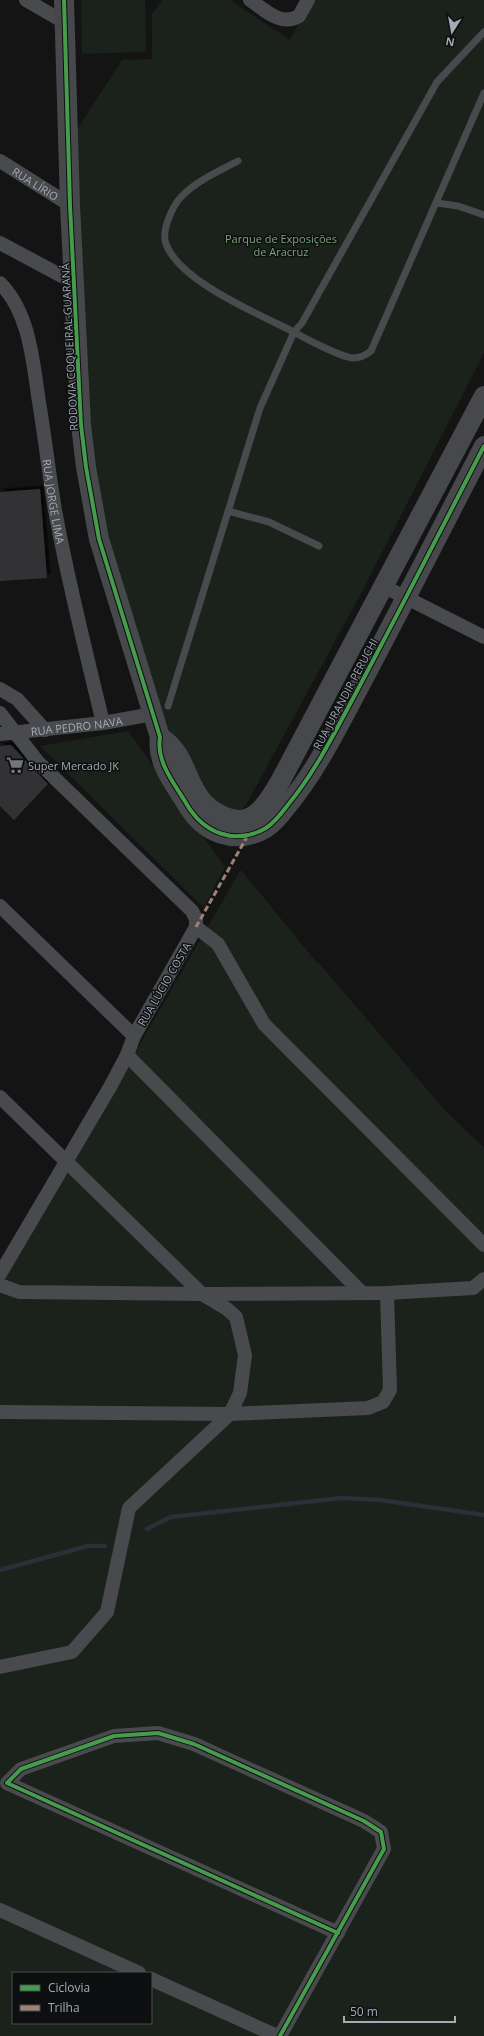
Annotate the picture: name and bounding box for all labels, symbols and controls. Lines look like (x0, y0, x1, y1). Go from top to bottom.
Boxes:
north arrow (432, 12, 472, 52)
text: N (444, 34, 456, 51)
street label: RUA LÍRIO (10, 163, 62, 204)
park label: Parque de Exposições de Aracruz (225, 231, 337, 259)
street label: RODOVIA COQUEIRAL-GUARANÁ (57, 263, 81, 431)
street label: RUA JORGE LIMA (40, 458, 69, 545)
street label: RUA JURANDIR PERUCHI (309, 636, 381, 752)
street label: RUA PEDRO NAVA (30, 712, 124, 738)
supermarket icon: Super Mercado JK (5, 755, 25, 775)
place label: Super Mercado JK (28, 758, 119, 773)
street label: RUA LÚCIO COSTA (134, 939, 194, 1029)
legend (12, 1972, 152, 2024)
text: Ciclovia (48, 1979, 90, 1996)
scale bar (344, 1998, 455, 2024)
text: Trilha (48, 1999, 80, 2016)
text: 50 m (350, 2003, 378, 2020)

